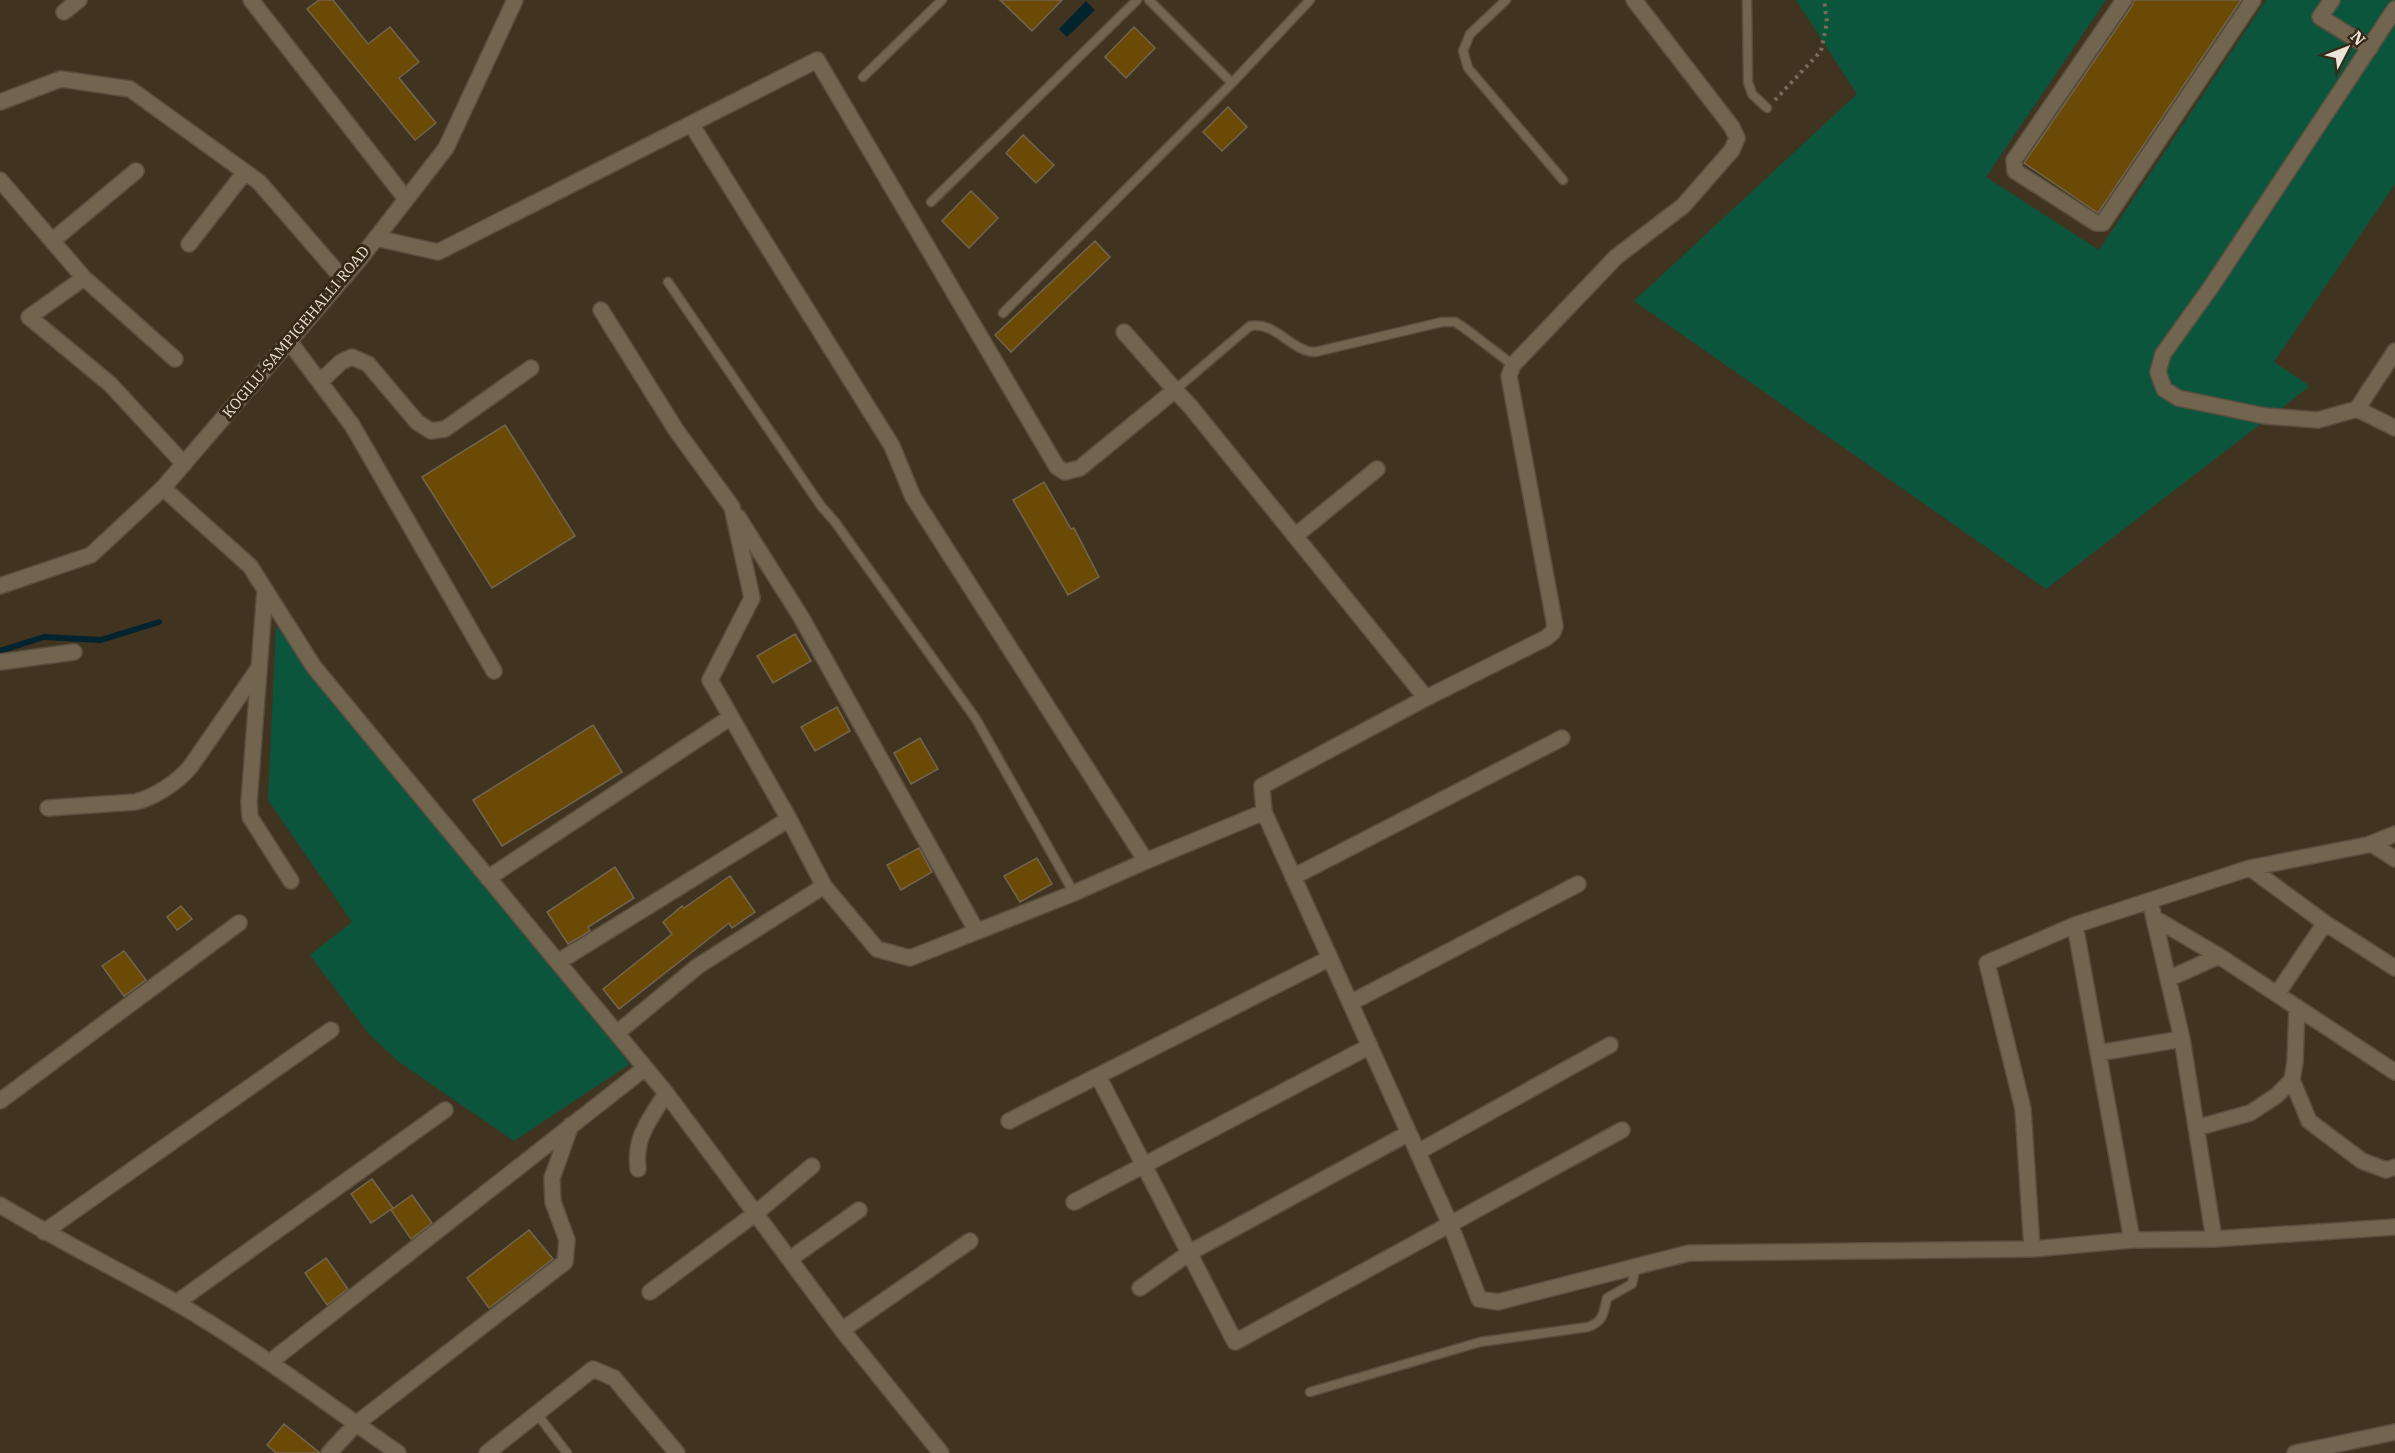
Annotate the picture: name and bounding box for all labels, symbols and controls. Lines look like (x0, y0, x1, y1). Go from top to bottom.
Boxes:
north arrow (2317, 18, 2377, 78)
text: N (2346, 27, 2370, 49)
street label: KOGILU-SAMPIGEHALLI ROAD (218, 242, 373, 422)

